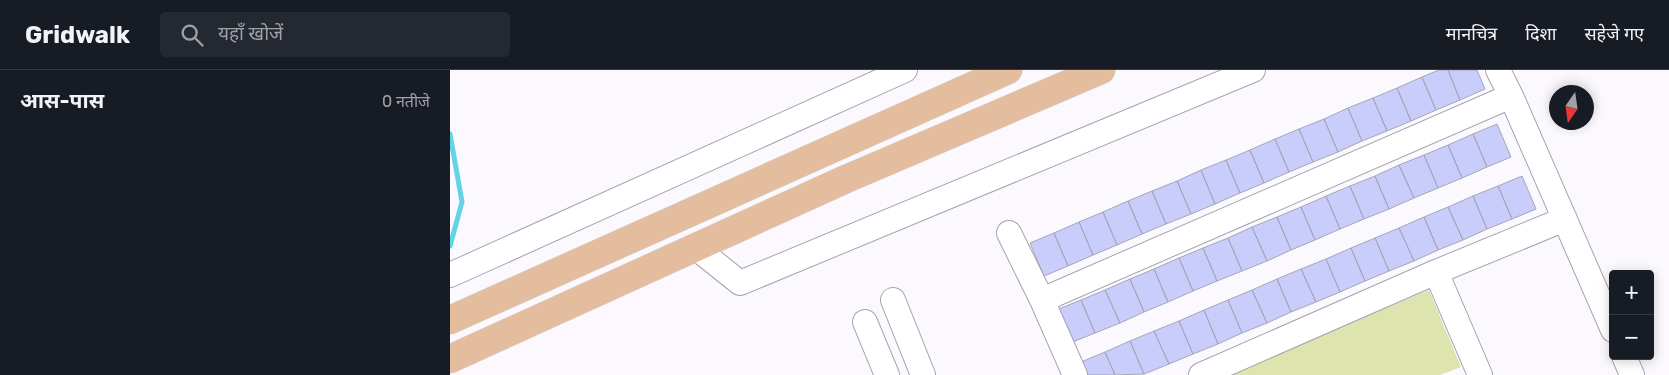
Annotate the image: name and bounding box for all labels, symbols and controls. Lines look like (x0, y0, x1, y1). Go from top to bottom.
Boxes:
search box (160, 12, 510, 57)
text: Gridwalk (25, 21, 130, 49)
icon: search (178, 21, 206, 49)
text: यहाँ खोजें (218, 22, 283, 45)
text: मानचित्र (1446, 23, 1497, 45)
text: दिशा (1525, 23, 1556, 45)
text: सहेजे गए (1584, 23, 1644, 45)
north arrow (1549, 85, 1594, 130)
text: आस-पास (20, 88, 104, 113)
text: 0 नतीजे (382, 92, 430, 111)
map controls (1609, 270, 1654, 360)
button: + (1609, 270, 1654, 315)
button: − (1609, 315, 1654, 360)

